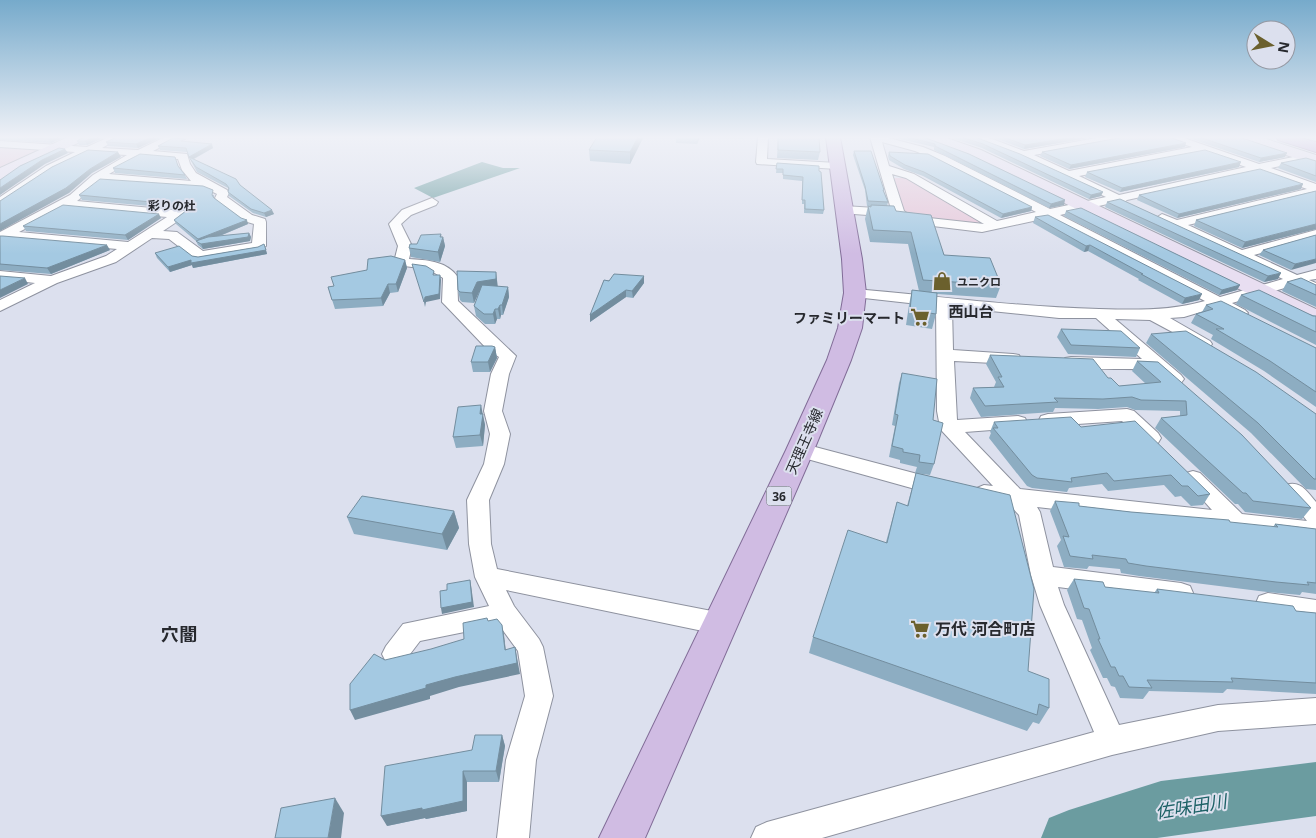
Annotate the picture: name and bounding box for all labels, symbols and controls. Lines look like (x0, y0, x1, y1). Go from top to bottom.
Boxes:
north arrow (1246, 20, 1296, 70)
text: N (1274, 40, 1295, 55)
district label: 彩りの杜 (148, 197, 196, 214)
shop icon: ユニクロ (931, 270, 953, 292)
place label: ユニクロ (957, 274, 1001, 289)
district label: 西山台 (948, 301, 994, 321)
supermarket icon: ファミリーマート (909, 306, 931, 328)
place label: ファミリーマート (793, 308, 905, 327)
street label: 天理王寺線 (781, 405, 827, 477)
road number: 36 (766, 486, 792, 506)
supermarket icon: 万代 河合町店 (909, 618, 931, 640)
place label: 万代 河合町店 (935, 618, 1035, 640)
district label: 穴闇 (161, 622, 197, 646)
water label: 佐味田川 (1154, 788, 1230, 823)

